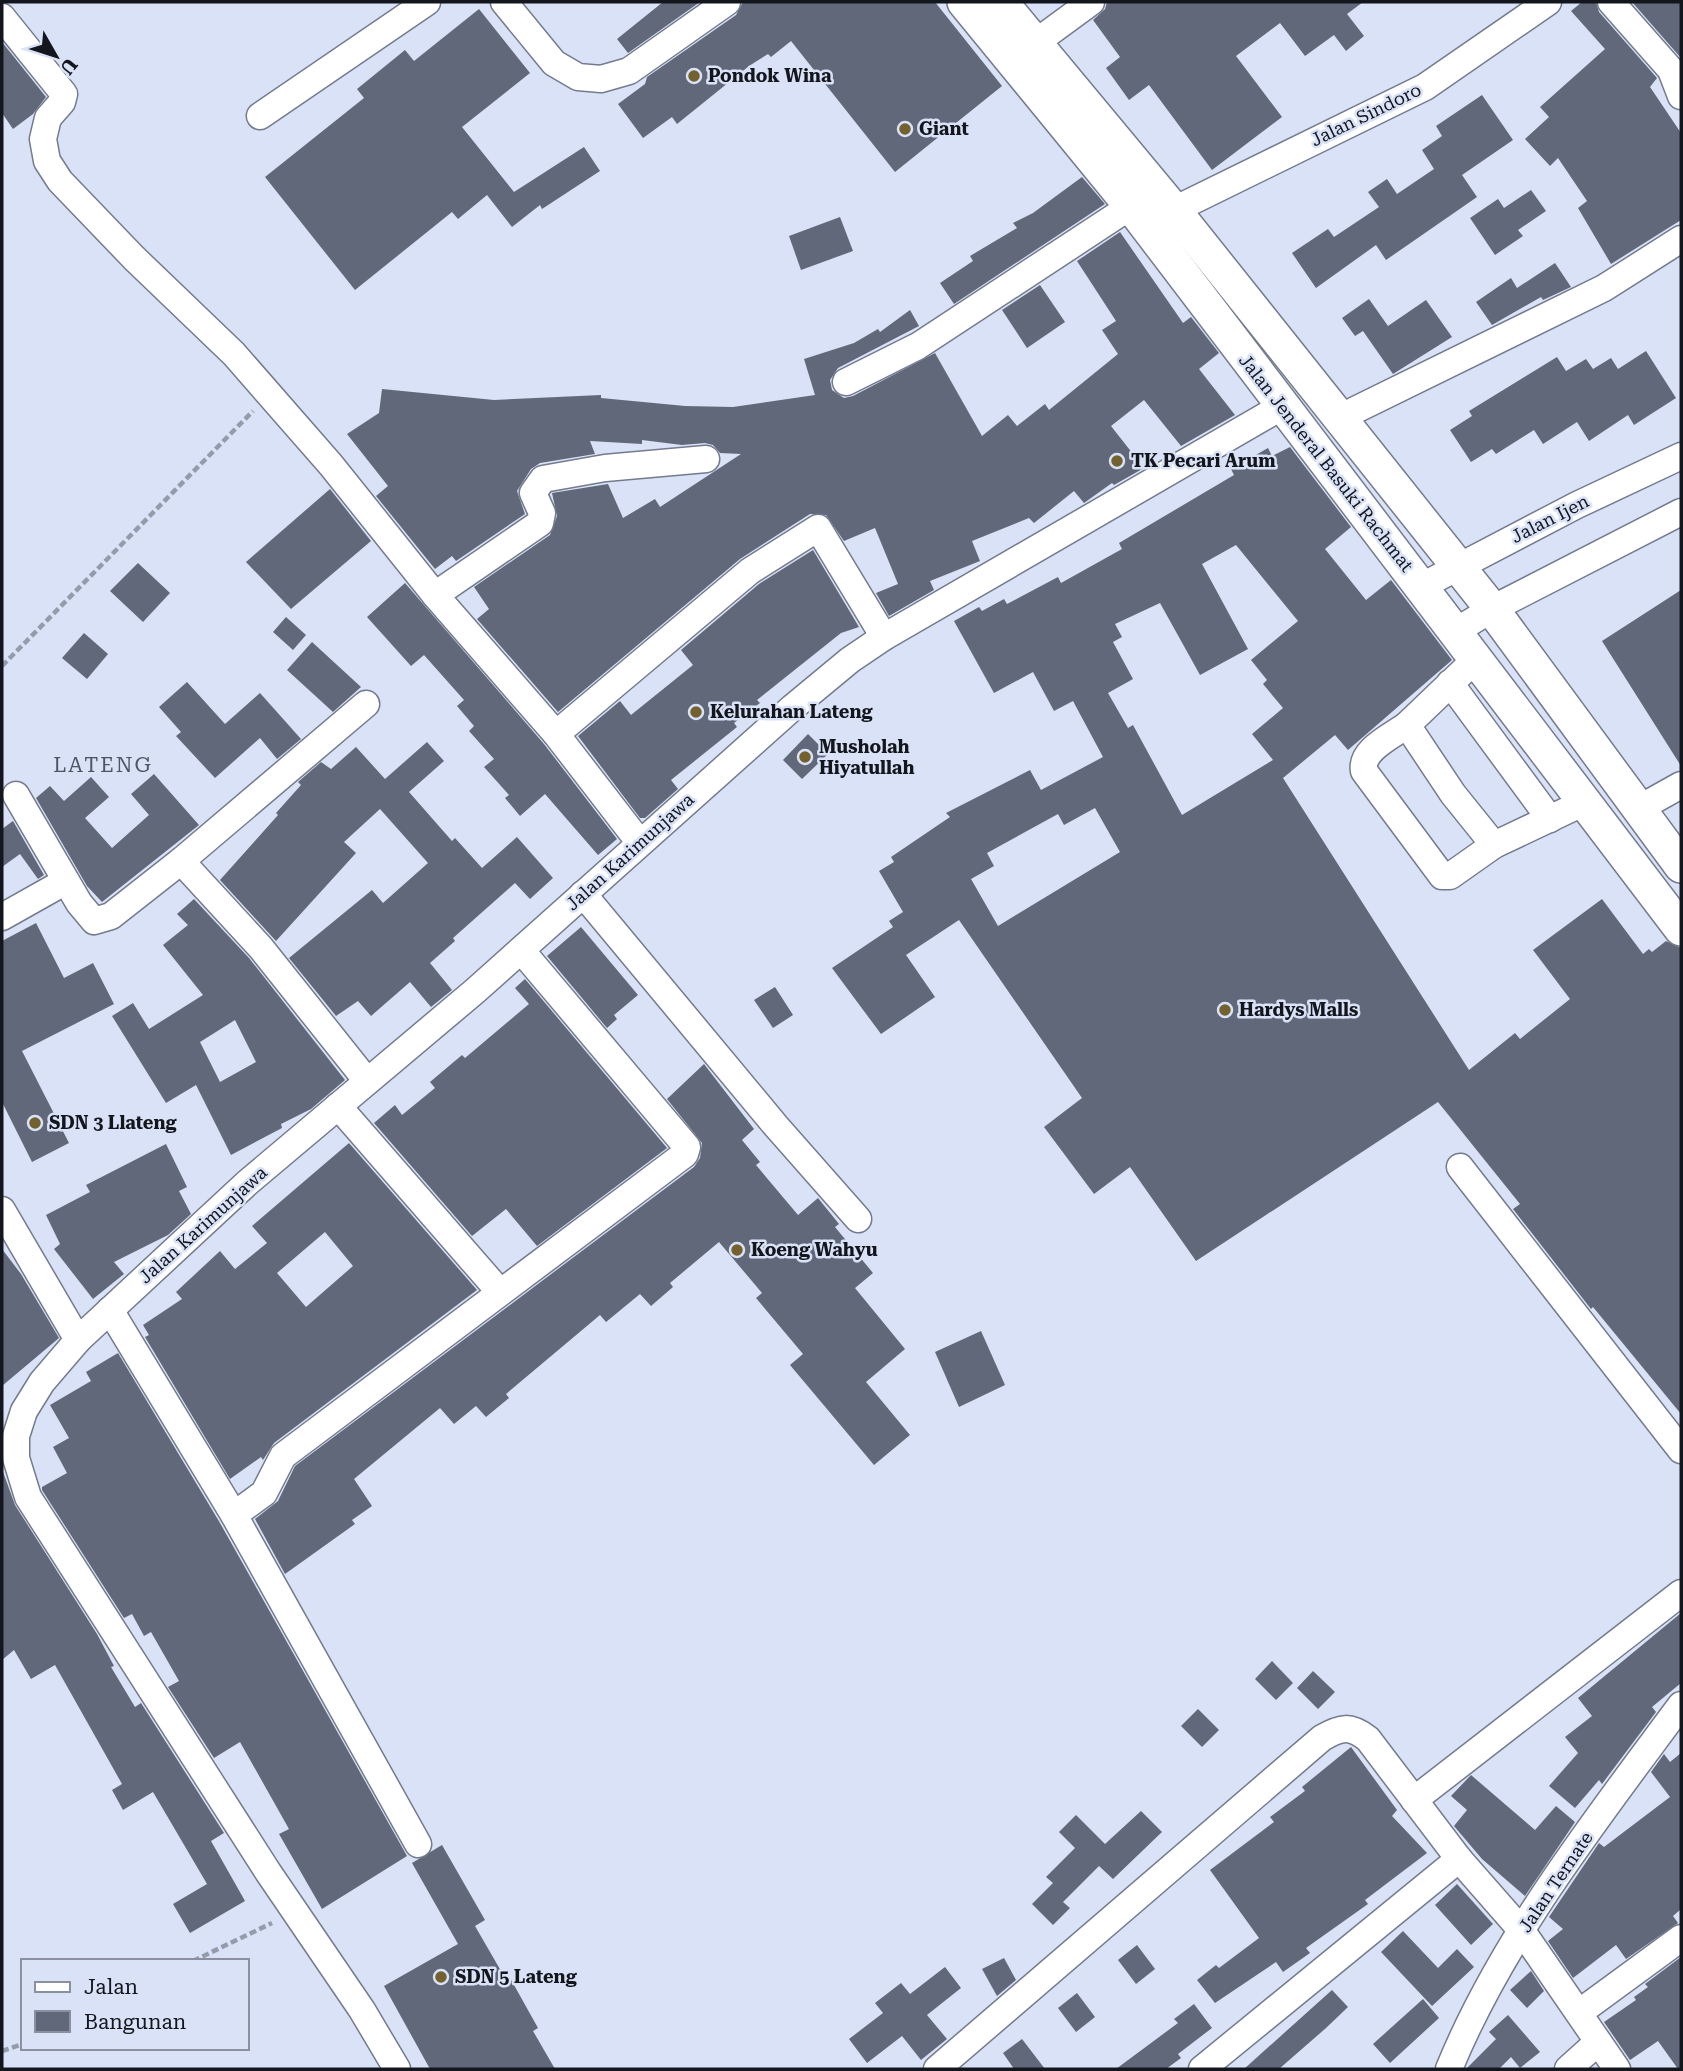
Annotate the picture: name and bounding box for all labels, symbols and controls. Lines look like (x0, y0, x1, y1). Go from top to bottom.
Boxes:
north arrow (21, 21, 91, 91)
text: U (55, 53, 82, 80)
place label: Pondok Wina (708, 65, 832, 86)
marker: Pondok Wina (686, 68, 702, 84)
street label: Jalan Sindoro (1307, 79, 1424, 150)
place label: Giant (919, 118, 969, 139)
marker: Giant (897, 121, 913, 137)
street label: Jalan Jenderal Basuki Rachmat (1235, 350, 1418, 576)
place label: TK Pecari Arum (1131, 450, 1276, 471)
marker: TK Pecari Arum (1109, 453, 1125, 469)
street label: Jalan Ijen (1507, 490, 1593, 547)
place label: Kelurahan Lateng (710, 701, 873, 722)
marker: Kelurahan Lateng (688, 704, 704, 720)
place label: Musholah Hiyatullah (819, 736, 914, 778)
marker: Musholah Hiyatullah (797, 749, 813, 765)
district label: LATENG (53, 753, 153, 777)
street label: Jalan Karimunjawa (561, 789, 698, 915)
place label: Hardys Malls (1239, 999, 1358, 1020)
marker: Hardys Malls (1217, 1002, 1233, 1018)
place label: SDN 3 Llateng (49, 1112, 178, 1133)
marker: SDN 3 Llateng (27, 1115, 43, 1131)
street label: Jalan Karimunjawa (134, 1162, 271, 1288)
place label: Koeng Wahyu (751, 1239, 878, 1260)
marker: Koeng Wahyu (729, 1242, 745, 1258)
street label: Jalan Ternate (1514, 1827, 1597, 1936)
legend (21, 1959, 248, 2050)
place label: SDN 5 Lateng (455, 1966, 578, 1987)
marker: SDN 5 Lateng (433, 1969, 449, 1985)
text: Jalan (84, 1975, 139, 1999)
text: Bangunan (84, 2010, 187, 2034)

